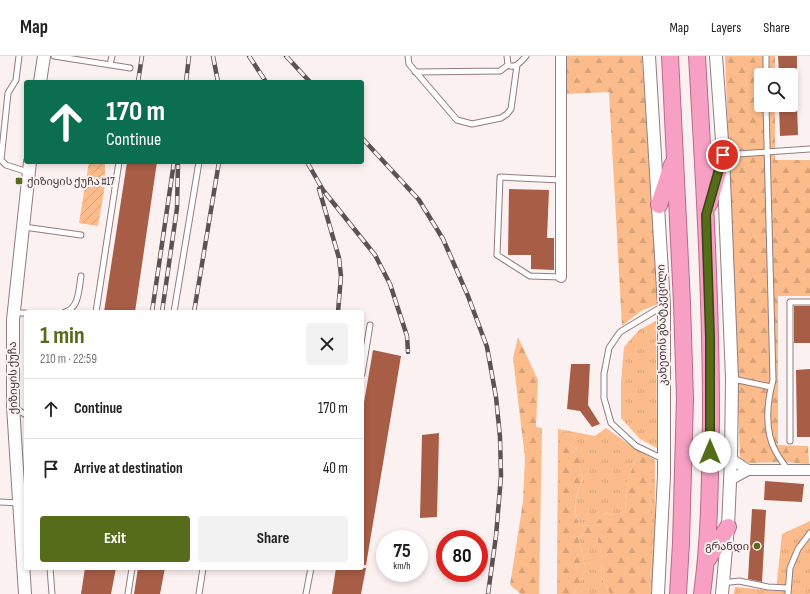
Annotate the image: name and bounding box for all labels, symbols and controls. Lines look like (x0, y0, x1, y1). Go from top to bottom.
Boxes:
text: Map (20, 16, 48, 39)
text: Map (669, 19, 689, 36)
text: Layers (711, 19, 741, 36)
text: Share (763, 19, 790, 36)
map controls (754, 68, 798, 112)
button: search (754, 68, 798, 112)
text: 170 m (106, 95, 165, 128)
icon: ahead (40, 96, 92, 148)
text: Continue (106, 129, 161, 150)
pin (706, 138, 740, 172)
icon: arrive (712, 144, 734, 166)
place label: ქიზიყის ქუჩა #17 (27, 175, 115, 188)
marker: ქიზიყის ქუჩა #17 (14, 176, 24, 186)
street label: კახეთის გზატკეცილი (654, 264, 670, 386)
text: 1 min (40, 321, 85, 350)
button: close (306, 323, 348, 365)
street label: ქიზიყის ქუჩა (6, 342, 20, 414)
text: 210 m · 22:59 (40, 351, 97, 367)
icon: ahead (40, 398, 62, 420)
text: Continue (74, 399, 123, 418)
text: 170 m (318, 399, 348, 418)
position arrow (689, 431, 731, 473)
icon: arrive (40, 458, 62, 480)
text: Arrive at destination (74, 459, 183, 478)
text: 40 m (323, 459, 348, 478)
button: Exit (40, 516, 190, 562)
button: Share (198, 516, 348, 562)
speed limit sign: 80 (436, 530, 488, 582)
text: 75 (393, 539, 411, 563)
place label: გრანდი (705, 540, 749, 553)
marker: გრანდი (752, 541, 762, 551)
text: km/h (393, 560, 411, 572)

